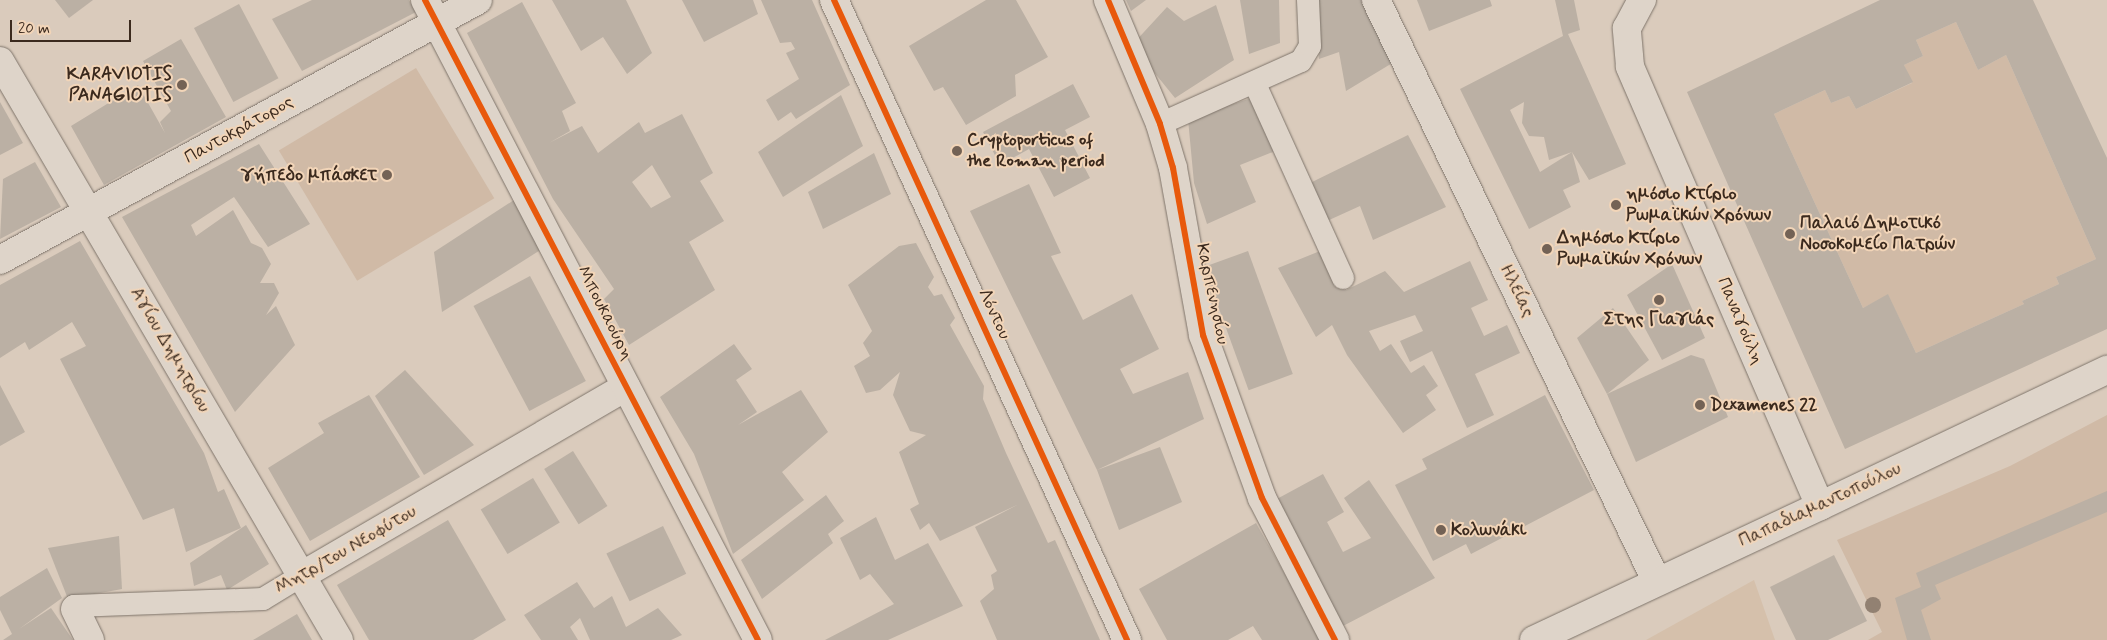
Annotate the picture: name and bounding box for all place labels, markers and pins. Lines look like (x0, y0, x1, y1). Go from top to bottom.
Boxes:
place label: KARAVIOTIS PANAGIOTIS (67, 64, 172, 106)
marker: KARAVIOTIS PANAGIOTIS (176, 79, 188, 91)
place label: Cryptoporticus of the Roman period (967, 130, 1103, 172)
marker: Cryptoporticus of the Roman period (951, 145, 963, 157)
place label: γήπεδο μπάσκετ (241, 164, 377, 186)
marker: γήπεδο μπάσκετ (381, 169, 393, 181)
place label: ημόσιο Κτίριο Ρωμαϊκών Χρόνων (1626, 184, 1771, 226)
marker: ημόσιο Κτίριο Ρωμαϊκών Χρόνων (1610, 199, 1622, 211)
place label: Παλαιό Δημοτικό Νοσοκομείο Πατρών (1800, 213, 1955, 255)
place label: Δημόσιο Κτίριο Ρωμαϊκών Χρόνων (1557, 228, 1702, 270)
marker: Παλαιό Δημοτικό Νοσοκομείο Πατρών (1784, 228, 1796, 240)
marker: Δημόσιο Κτίριο Ρωμαϊκών Χρόνων (1541, 243, 1553, 255)
marker: Στης Γιαγιάς (1653, 294, 1665, 306)
place label: Στης Γιαγιάς (1604, 308, 1714, 330)
place label: Dexamenes 22 (1710, 394, 1818, 416)
marker: Dexamenes 22 (1694, 399, 1706, 411)
place label: Κολωνάκι (1451, 519, 1526, 541)
marker: Κολωνάκι (1435, 524, 1447, 536)

